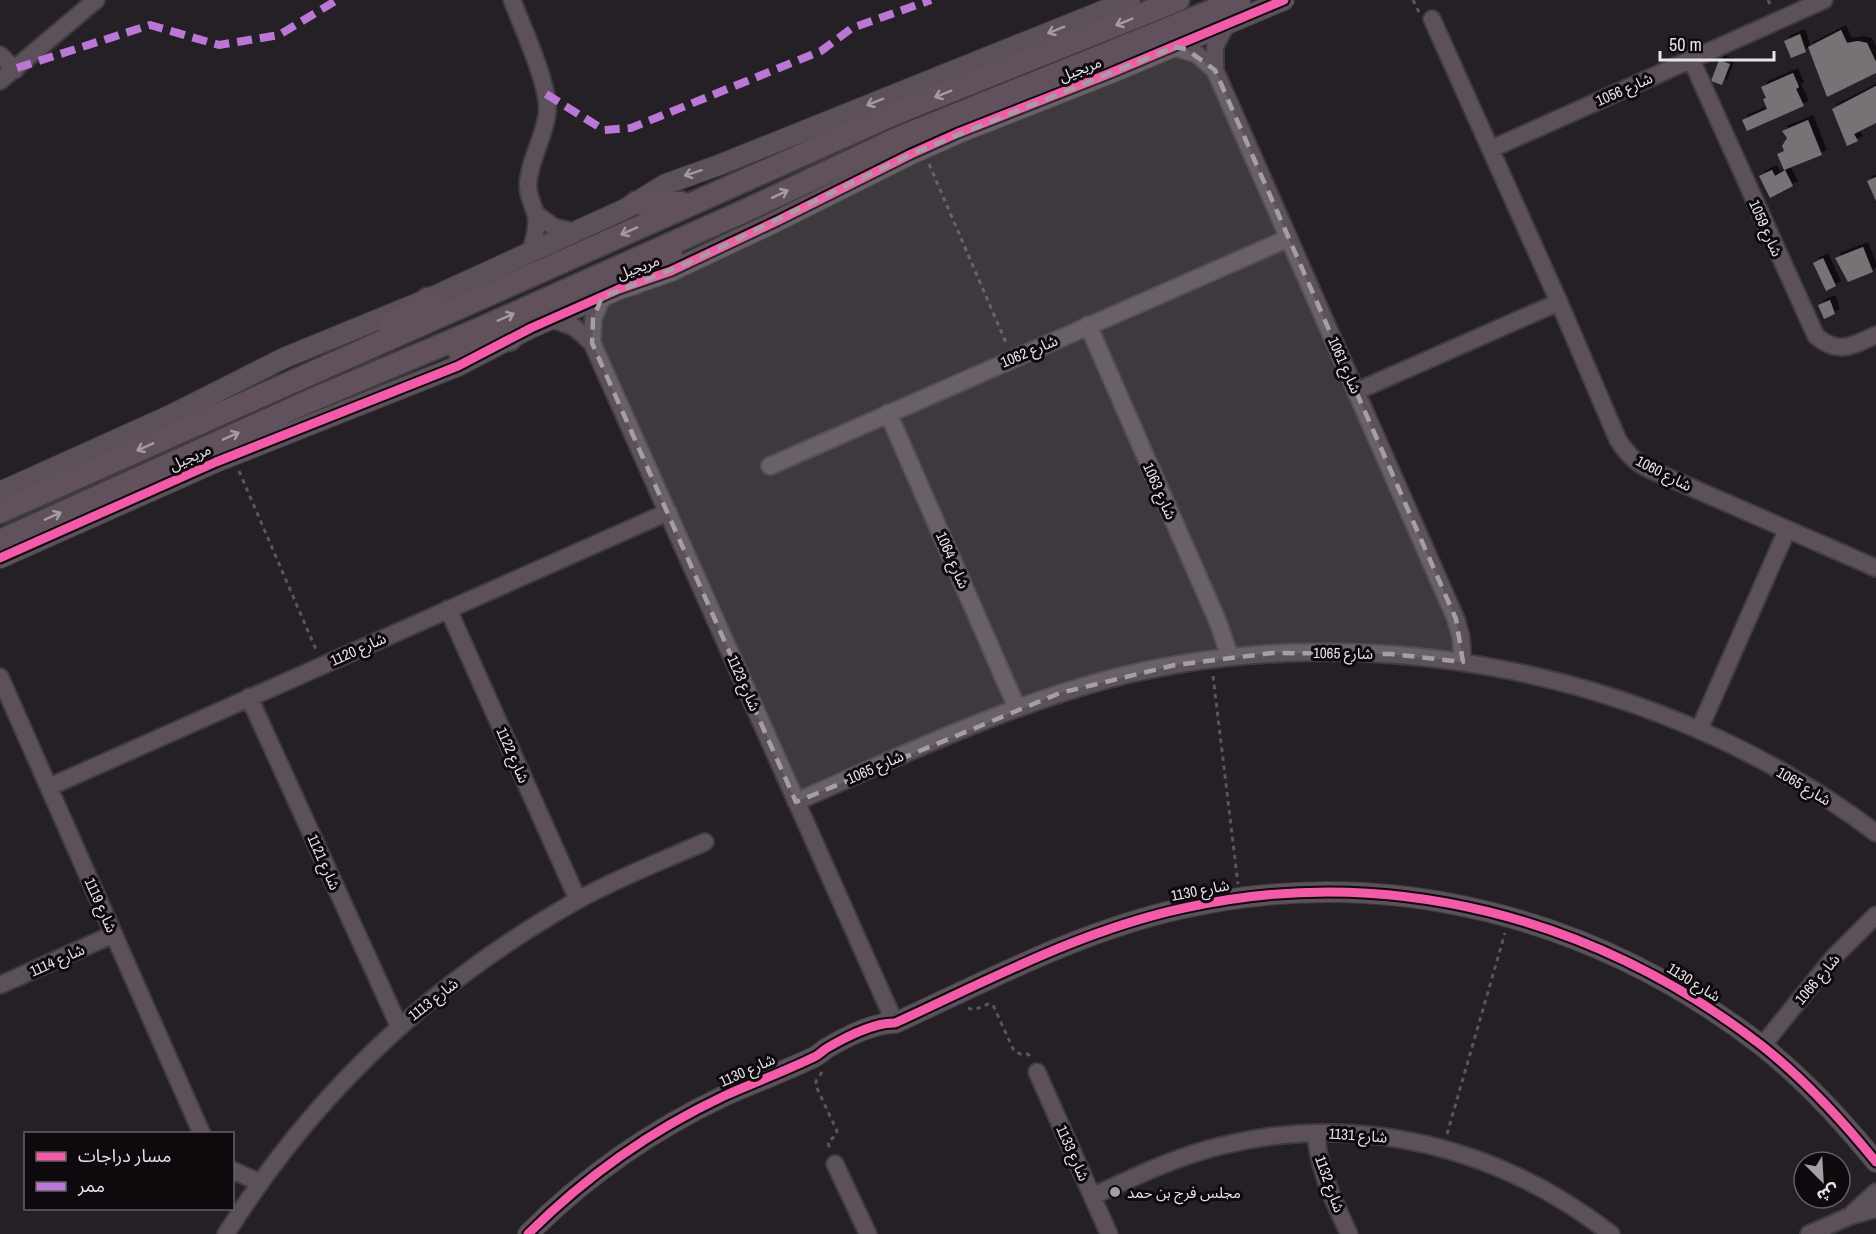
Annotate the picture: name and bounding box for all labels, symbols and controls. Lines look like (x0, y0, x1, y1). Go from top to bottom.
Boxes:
one-way arrow (1115, 17, 1134, 28)
scale bar (1660, 24, 1774, 62)
one-way arrow (1047, 25, 1066, 36)
text: 50 m (1669, 32, 1702, 57)
street label: مريجيل (1056, 51, 1104, 87)
street label: شارع 1056 (1592, 67, 1657, 113)
one-way arrow (934, 89, 953, 100)
one-way arrow (866, 97, 885, 108)
one-way arrow (684, 169, 703, 180)
one-way arrow (771, 188, 789, 200)
street label: شارع 1059 (1742, 196, 1788, 261)
one-way arrow (621, 225, 639, 237)
street label: مريجيل (614, 250, 662, 284)
one-way arrow (497, 311, 515, 322)
street label: شارع 1062 (997, 330, 1062, 374)
street label: شارع 1061 (1321, 333, 1367, 398)
one-way arrow (222, 430, 240, 441)
street label: مريجيل (166, 438, 214, 476)
one-way arrow (136, 442, 154, 454)
street label: شارع 1060 (1632, 450, 1696, 498)
street label: شارع 1063 (1136, 459, 1182, 524)
one-way arrow (44, 510, 62, 522)
street label: شارع 1064 (929, 528, 975, 593)
street label: شارع 1120 (327, 627, 390, 672)
street label: شارع 1065 (1313, 642, 1373, 666)
street label: شارع 1123 (721, 652, 766, 715)
street label: شارع 1122 (490, 724, 535, 787)
street label: شارع 1065 (843, 745, 908, 791)
street label: شارع 1065 (1772, 762, 1835, 812)
street label: شارع 1121 (301, 831, 346, 894)
street label: شارع 1119 (78, 874, 123, 937)
street label: شارع 1130 (1169, 874, 1232, 908)
street label: شارع 1114 (26, 938, 89, 983)
street label: شارع 1066 (1790, 949, 1846, 1010)
street label: شارع 1130 (1662, 957, 1725, 1008)
street label: شارع 1113 (404, 973, 464, 1027)
street label: شارع 1130 (716, 1048, 779, 1093)
street label: شارع 1133 (1050, 1122, 1095, 1185)
street label: شارع 1131 (1328, 1122, 1388, 1150)
legend (24, 1132, 234, 1210)
text: مسار دراجات (78, 1143, 171, 1168)
north arrow (1792, 1150, 1852, 1210)
street label: شارع 1132 (1308, 1153, 1350, 1216)
text: ممر (77, 1173, 105, 1198)
text: ش (1814, 1179, 1843, 1208)
place label: مجلس فرج بن حمد (1127, 1182, 1241, 1205)
marker: مجلس فرج بن حمد (1108, 1185, 1122, 1199)

